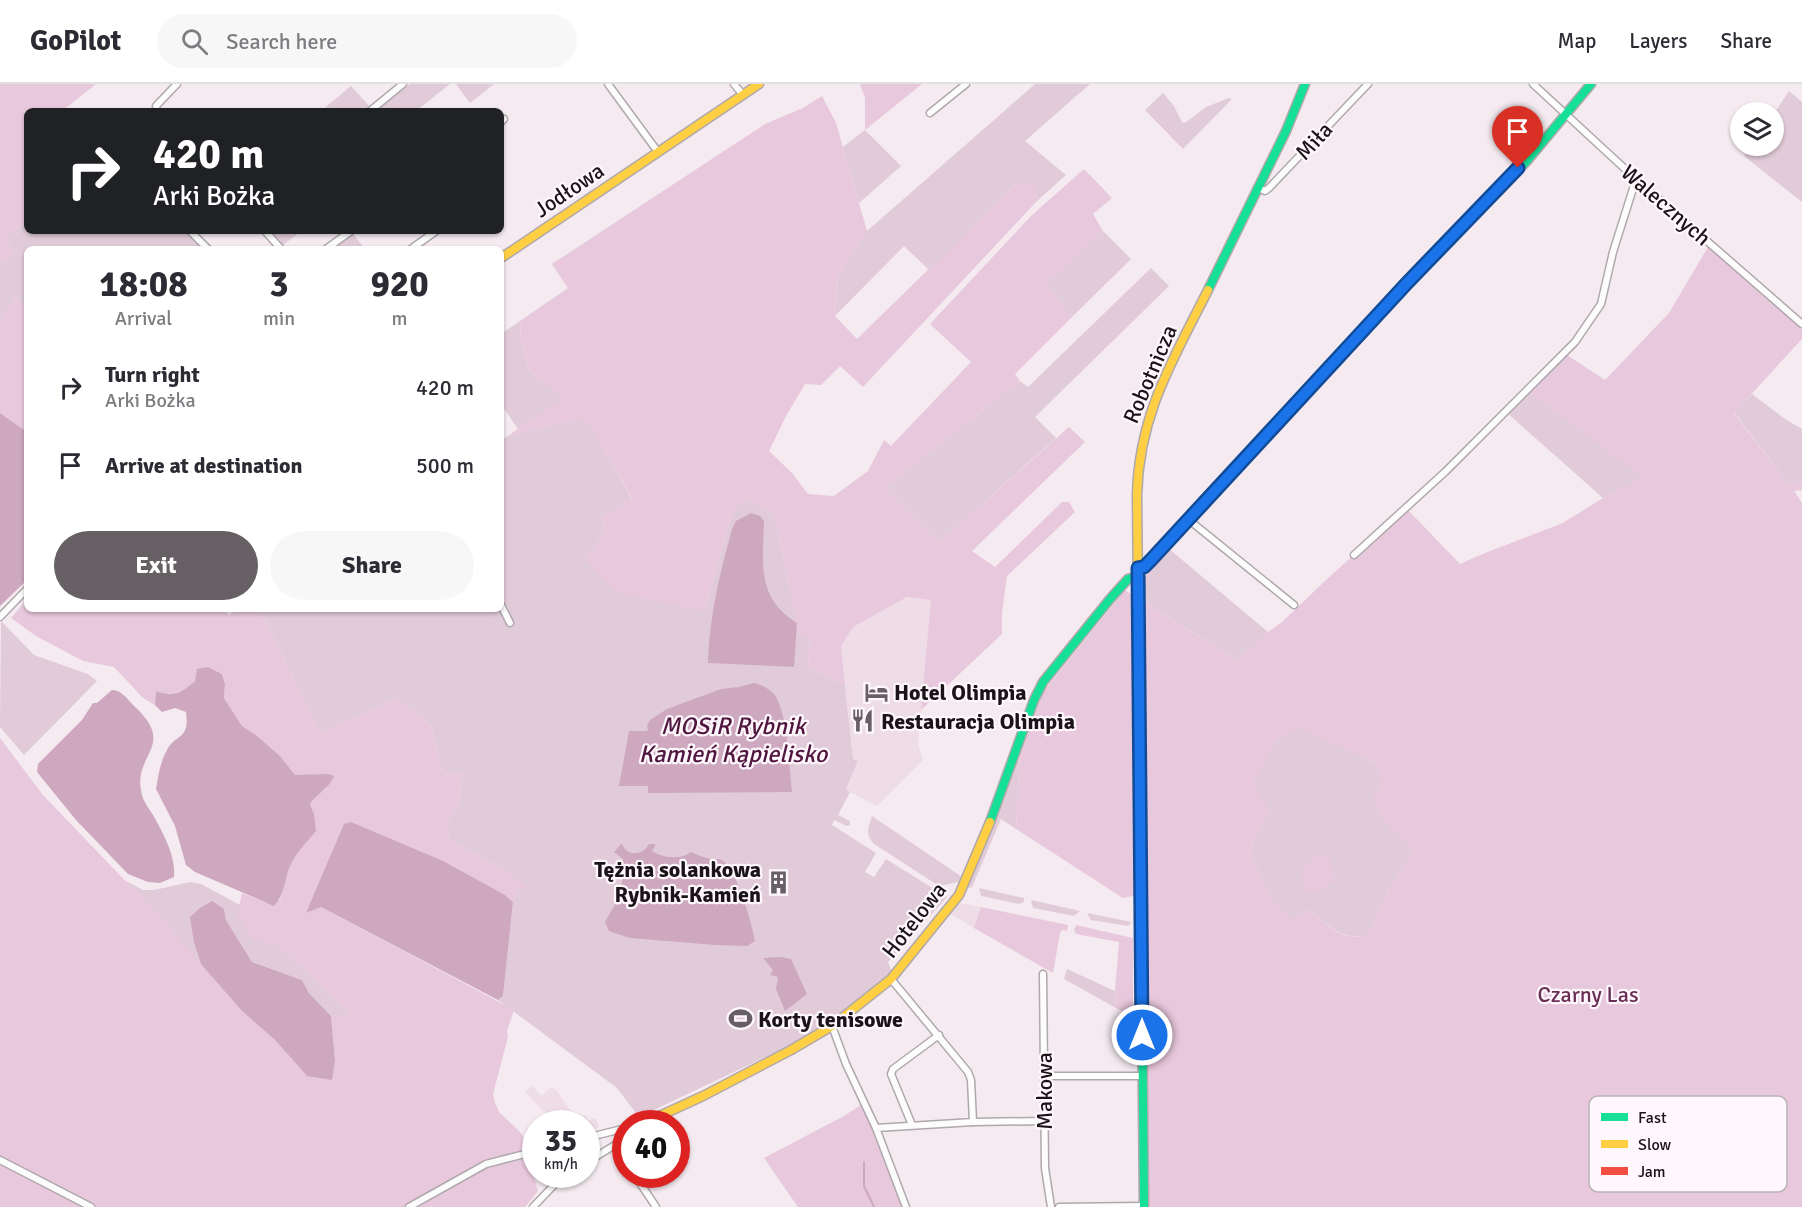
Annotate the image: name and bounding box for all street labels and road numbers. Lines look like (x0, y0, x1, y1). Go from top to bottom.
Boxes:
street label: Miła (1290, 116, 1338, 166)
street label: Jodłowa (529, 157, 609, 223)
street label: Walecznych (1615, 159, 1717, 251)
street label: Robotnicza (1117, 321, 1183, 427)
street label: Hotelowa (876, 877, 952, 963)
street label: Makowa (1031, 1052, 1058, 1130)

